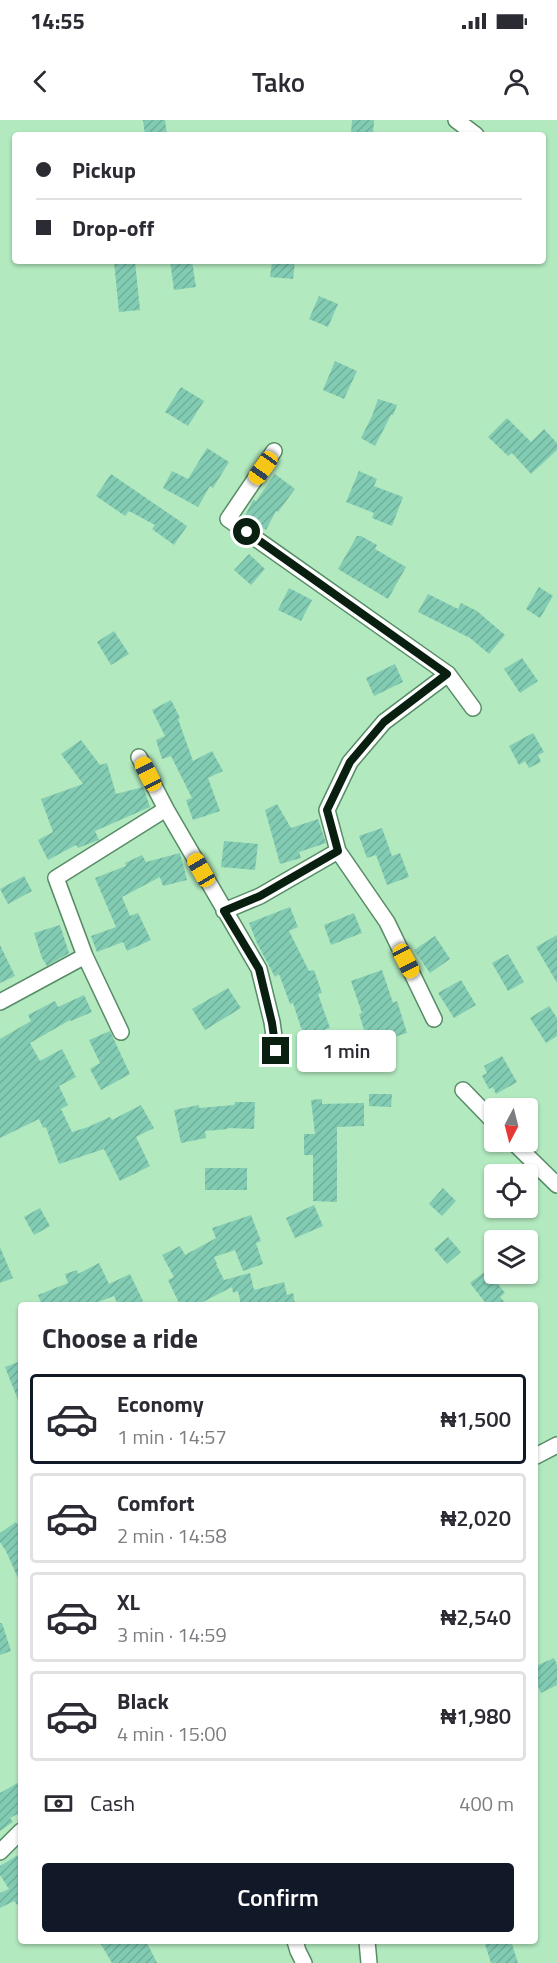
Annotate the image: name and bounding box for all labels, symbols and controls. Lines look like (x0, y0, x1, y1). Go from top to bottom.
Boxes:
text: 14:55 (30, 4, 85, 38)
text: Tako (252, 61, 305, 102)
icon: back (24, 65, 57, 98)
icon: person (500, 65, 533, 98)
text: Pickup (72, 153, 136, 187)
text: Drop-off (72, 211, 154, 245)
car (245, 448, 281, 488)
route start (233, 518, 260, 545)
car (132, 754, 164, 794)
car (184, 850, 218, 890)
car (390, 941, 422, 981)
callout: 1 min (297, 1030, 396, 1072)
text: 1 min (322, 1035, 371, 1066)
route end (262, 1037, 289, 1064)
north arrow (484, 1098, 538, 1152)
map controls (484, 1098, 538, 1284)
button: locate (484, 1164, 538, 1218)
button: layers (484, 1230, 538, 1284)
text: Choose a ride (42, 1317, 198, 1358)
text: Economy (117, 1387, 204, 1421)
icon: car (45, 1392, 99, 1446)
text: ₦1,500 (440, 1402, 511, 1436)
text: 1 min · 14:57 (117, 1421, 227, 1452)
text: Comfort (117, 1486, 195, 1520)
icon: car (45, 1491, 99, 1545)
text: ₦2,020 (440, 1501, 511, 1535)
text: 2 min · 14:58 (117, 1520, 227, 1551)
text: XL (117, 1585, 140, 1619)
icon: car (45, 1590, 99, 1644)
text: ₦2,540 (440, 1600, 511, 1634)
text: 3 min · 14:59 (117, 1619, 227, 1650)
text: Black (117, 1684, 169, 1718)
icon: car (45, 1689, 99, 1743)
text: ₦1,980 (440, 1699, 511, 1733)
text: 4 min · 15:00 (117, 1718, 227, 1749)
text: Cash (90, 1786, 135, 1820)
icon: cash (42, 1787, 75, 1820)
text: 400 m (459, 1788, 514, 1819)
button: Confirm (42, 1863, 514, 1932)

